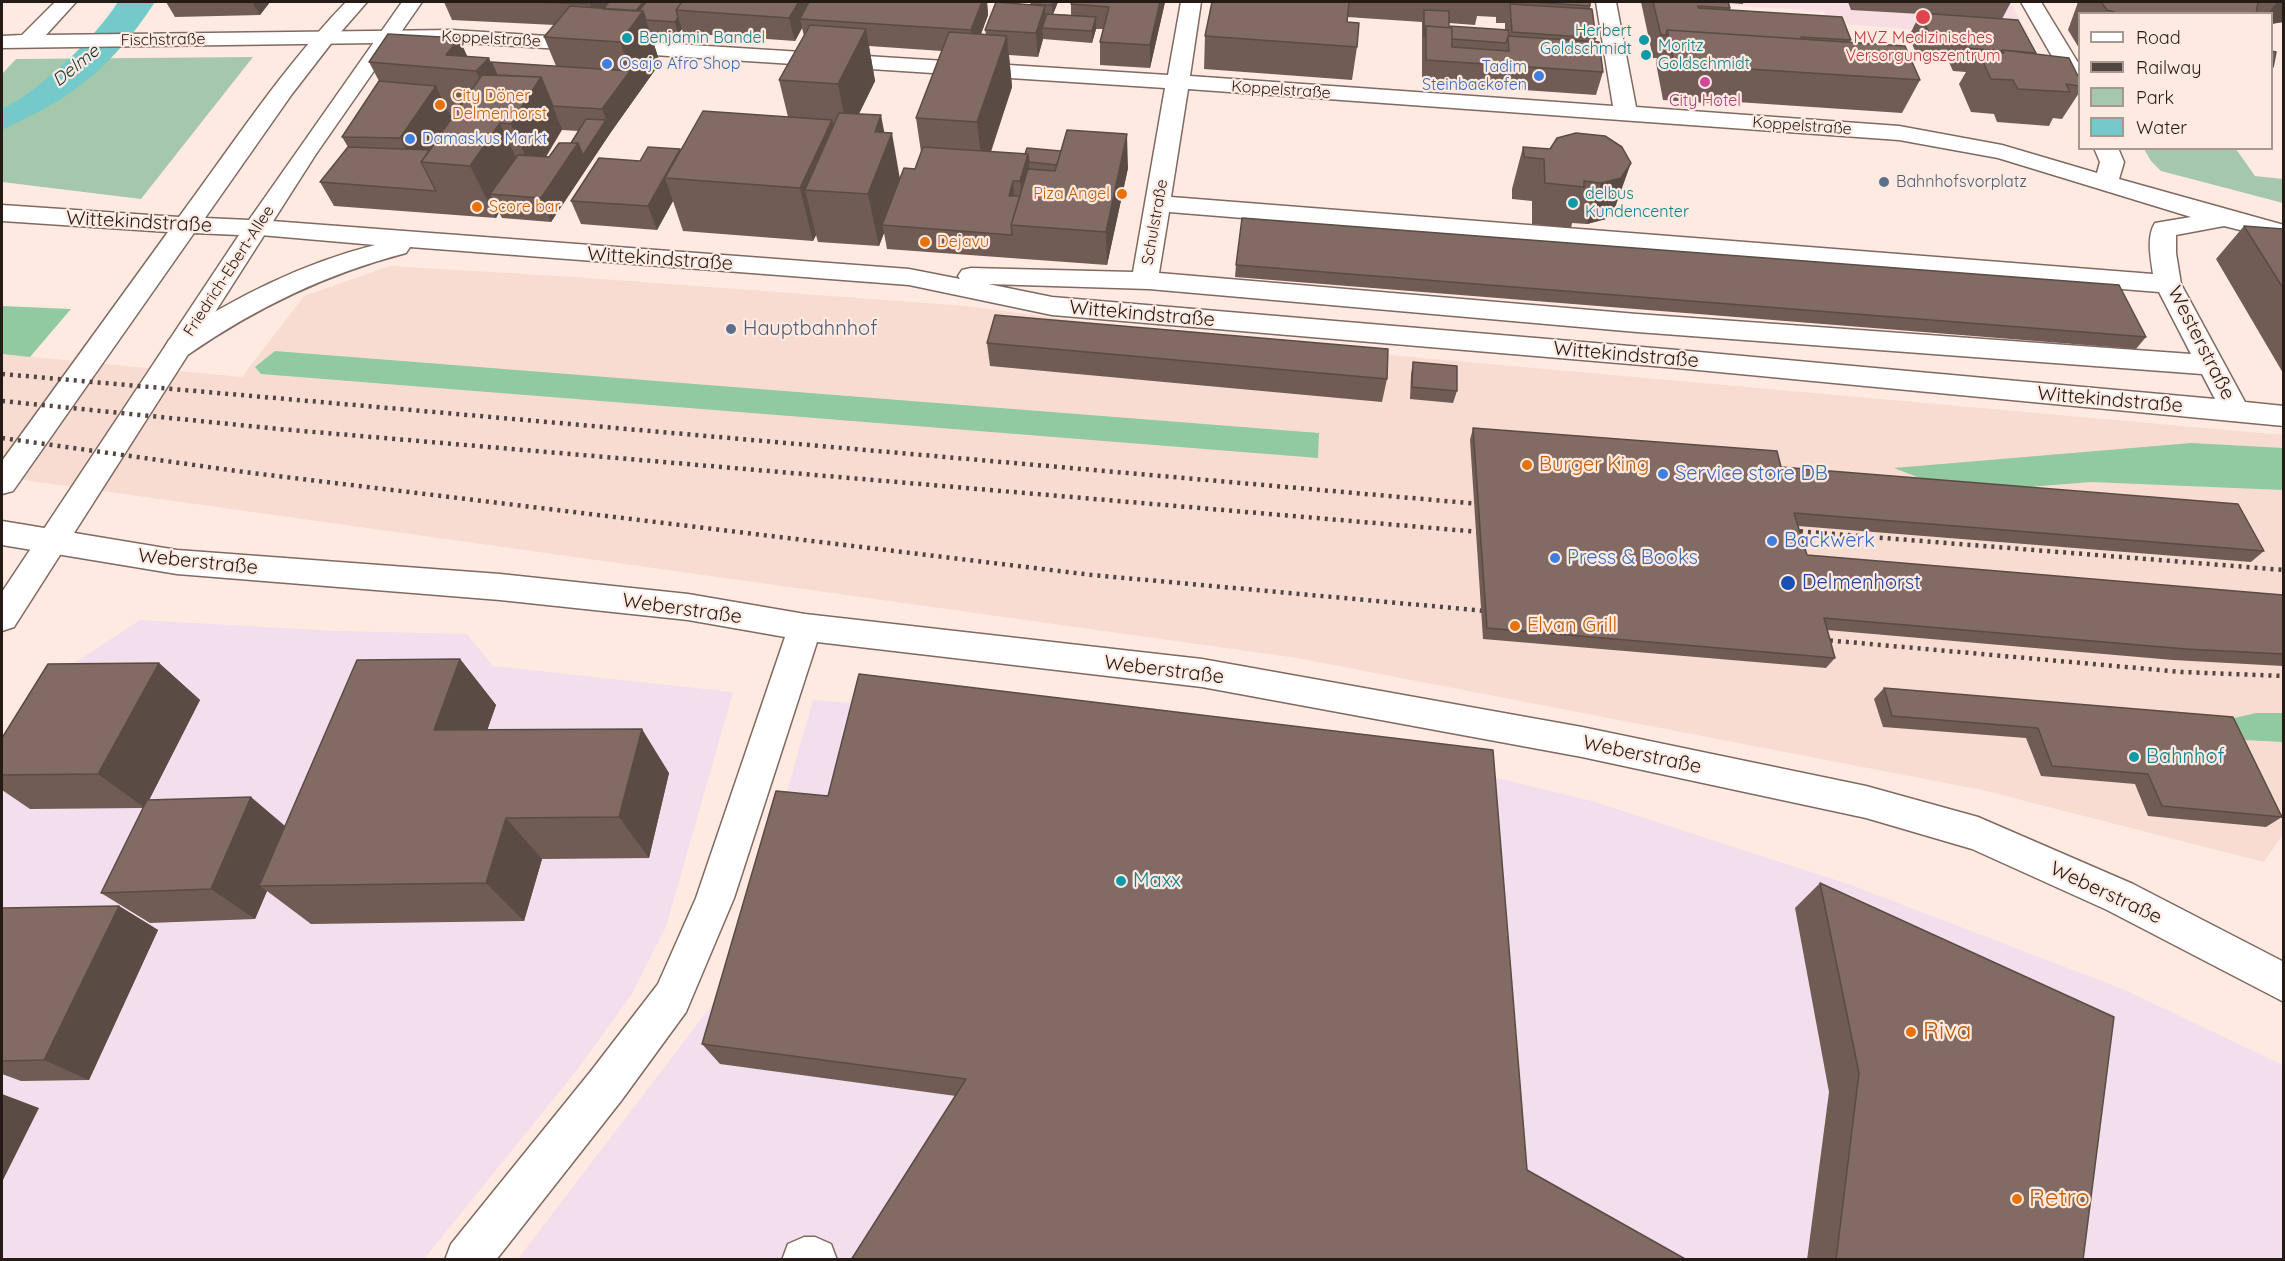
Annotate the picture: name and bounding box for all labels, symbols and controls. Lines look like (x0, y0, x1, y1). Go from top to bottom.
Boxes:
marker: MVZ Medizinisches Versorgungszentrum (1914, 8, 1932, 26)
legend (2078, 12, 2273, 150)
place label: Herbert Goldschmidt (1540, 21, 1632, 59)
text: Road (2136, 26, 2181, 49)
street label: Koppelstraße (441, 27, 541, 51)
place label: Benjamin Bandel (639, 28, 765, 48)
place label: MVZ Medizinisches Versorgungszentrum (1845, 28, 2001, 66)
street label: Fischstraße (120, 30, 206, 50)
marker: Benjamin Bandel (620, 31, 634, 45)
marker: Herbert Goldschmidt (1637, 33, 1651, 47)
place label: Moritz Goldschmidt (1658, 36, 1750, 74)
water label: Delme (48, 41, 104, 91)
marker: Moritz Goldschmidt (1639, 48, 1653, 62)
place label: Osajo Afro Shop (619, 54, 740, 74)
text: Railway (2136, 56, 2202, 79)
marker: Osajo Afro Shop (600, 57, 614, 71)
place label: Tadim Steinbackofen (1422, 57, 1527, 95)
marker: Tadim Steinbackofen (1532, 69, 1546, 83)
marker: City Hotel (1698, 75, 1712, 89)
street label: Koppelstraße (1231, 77, 1331, 103)
place label: City Döner Delmenhorst (452, 86, 547, 124)
text: Park (2136, 86, 2174, 109)
place label: City Hotel (1669, 91, 1741, 111)
marker: City Döner Delmenhorst (433, 98, 447, 112)
street label: Koppelstraße (1752, 113, 1852, 139)
text: Water (2136, 116, 2187, 139)
place label: Damaskus Markt (422, 129, 548, 149)
marker: Damaskus Markt (403, 132, 417, 146)
place label: Bahnhofsvorplatz (1896, 172, 2027, 192)
marker: Bahnhofsvorplatz (1877, 175, 1891, 189)
street label: Schulstraße (1138, 178, 1172, 266)
place label: Piza Angel (1033, 184, 1110, 204)
place label: delbus Kundencenter (1585, 184, 1689, 222)
marker: Piza Angel (1115, 187, 1129, 201)
marker: delbus Kundencenter (1566, 196, 1580, 210)
place label: Score bar (489, 197, 561, 217)
marker: Score bar (470, 200, 484, 214)
street label: Friedrich-Ebert-Allee (180, 202, 278, 340)
street label: Wittekindstraße (65, 206, 213, 238)
place label: Dejavu (937, 232, 989, 252)
marker: Dejavu (918, 235, 932, 249)
street label: Wittekindstraße (586, 242, 734, 276)
street label: Westerstraße (2162, 282, 2240, 404)
street label: Wittekindstraße (1068, 296, 1216, 332)
place label: Hauptbahnhof (743, 317, 877, 341)
marker: Hauptbahnhof (724, 322, 738, 336)
street label: Wittekindstraße (1552, 337, 1700, 373)
street label: Wittekindstraße (2036, 382, 2184, 418)
place label: Burger King (1539, 453, 1649, 477)
marker: Burger King (1520, 458, 1534, 472)
place label: Service store DB (1675, 462, 1828, 486)
marker: Service store DB (1656, 467, 1670, 481)
place label: Backwerk (1784, 529, 1875, 553)
marker: Backwerk (1765, 534, 1779, 548)
street label: Weberstraße (137, 544, 259, 580)
place label: Press & Books (1567, 546, 1698, 570)
marker: Press & Books (1548, 551, 1562, 565)
place label: Delmenhorst (1802, 571, 1921, 595)
marker: Delmenhorst (1779, 574, 1797, 592)
street label: Weberstraße (621, 589, 743, 629)
place label: Elvan Grill (1527, 614, 1617, 638)
marker: Elvan Grill (1508, 619, 1522, 633)
street label: Weberstraße (1103, 651, 1225, 689)
street label: Weberstraße (1581, 731, 1703, 779)
place label: Bahnhof (2146, 745, 2225, 769)
marker: Bahnhof (2127, 750, 2141, 764)
street label: Weberstraße (2046, 857, 2166, 929)
place label: Maxx (1133, 869, 1181, 893)
marker: Maxx (1114, 874, 1128, 888)
place label: Riva (1923, 1018, 1971, 1046)
marker: Riva (1904, 1025, 1918, 1039)
place label: Retro (2029, 1185, 2090, 1213)
marker: Retro (2010, 1192, 2024, 1206)

